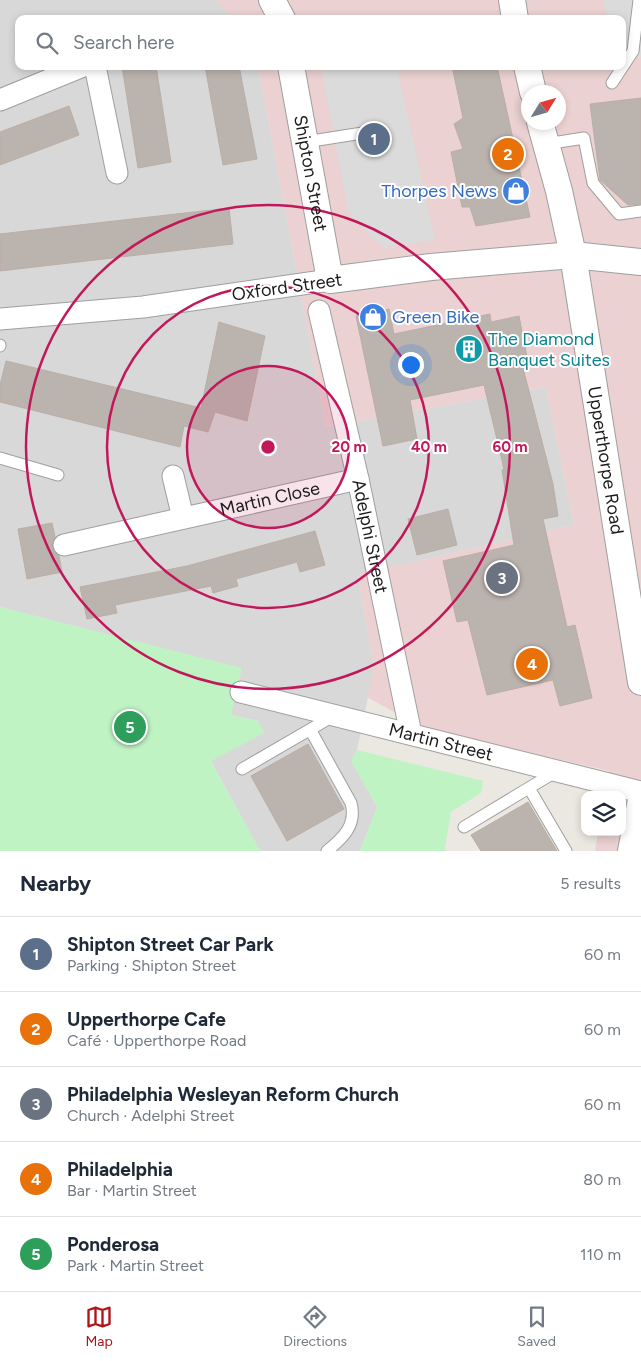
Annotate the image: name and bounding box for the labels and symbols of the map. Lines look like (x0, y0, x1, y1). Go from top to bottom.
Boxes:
north arrow (521, 85, 566, 130)
street label: Shipton Street (289, 113, 332, 233)
pin: 1 (358, 120, 390, 158)
pin: 2 (492, 135, 524, 173)
shop icon: Thorpes News (501, 176, 531, 206)
place label: Thorpes News (381, 180, 497, 202)
street label: Oxford Street (230, 268, 344, 306)
shop icon: Green Bike (358, 302, 388, 332)
place label: Green Bike (392, 306, 480, 328)
place label: The Diamond Banquet Suites (488, 328, 610, 371)
building icon: The Diamond Banquet Suites (454, 334, 484, 364)
your location (398, 352, 424, 378)
street label: Upperthorpe Road (583, 385, 628, 536)
centre of rings (259, 438, 277, 456)
text: 20 m (331, 438, 367, 456)
text: 40 m (411, 438, 447, 456)
text: 60 m (492, 438, 528, 456)
street label: Martin Close (218, 477, 322, 521)
street label: Adelphi Street (347, 477, 393, 596)
pin: 3 (486, 559, 518, 597)
pin: 4 (516, 645, 548, 683)
pin: 5 (114, 708, 146, 746)
street label: Martin Street (387, 718, 495, 766)

